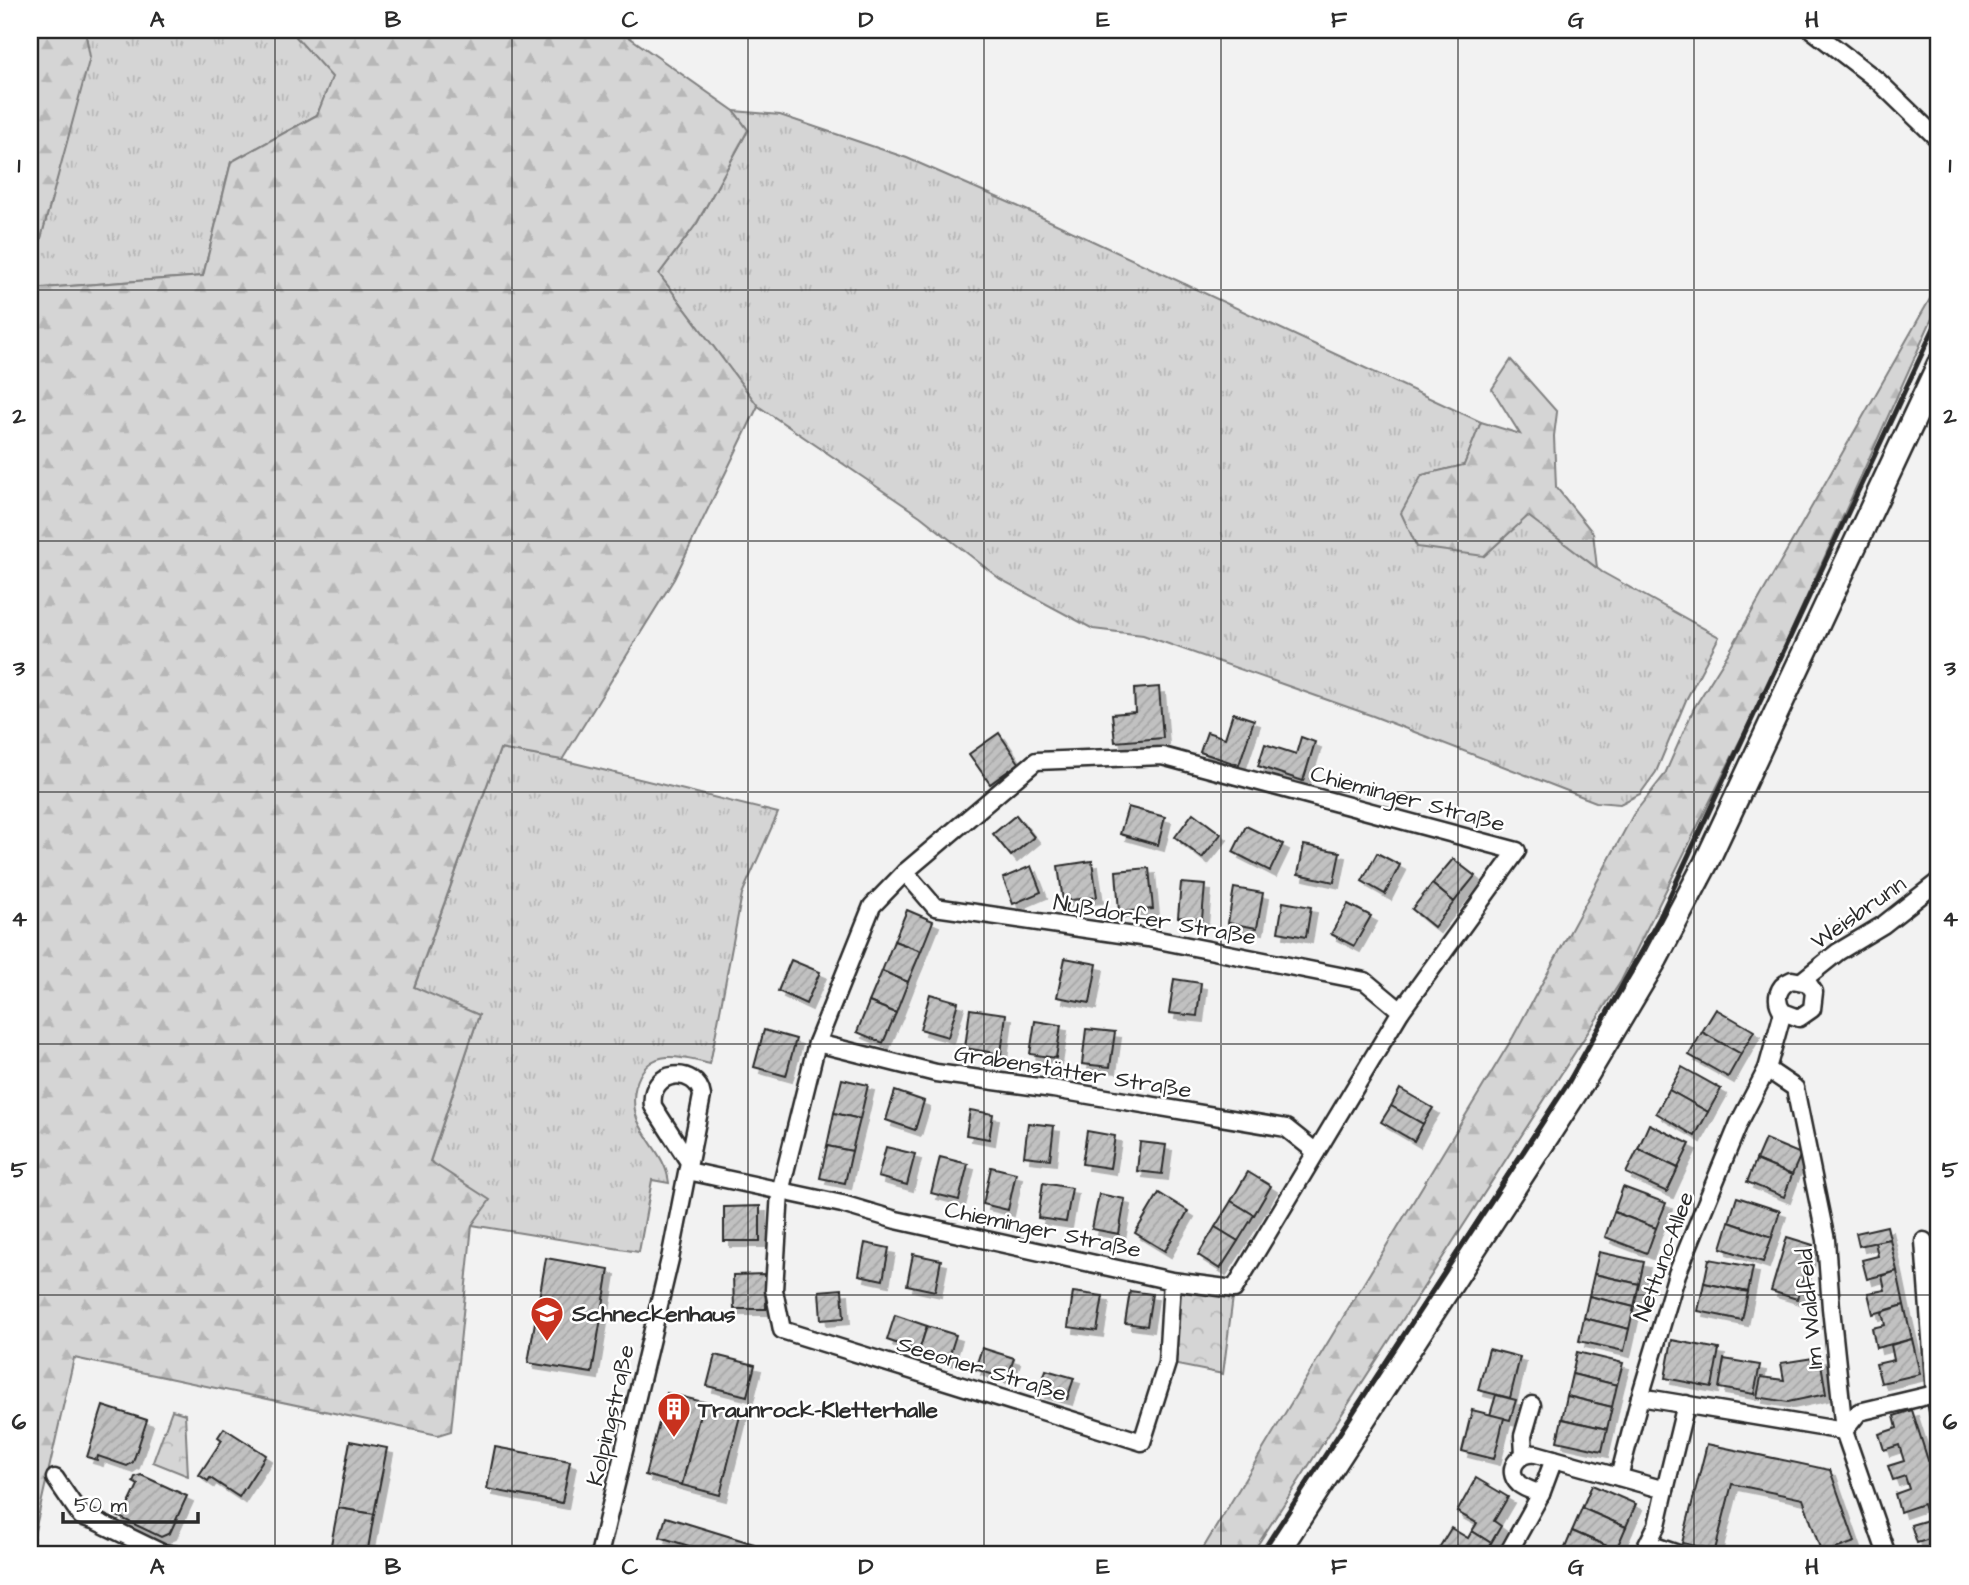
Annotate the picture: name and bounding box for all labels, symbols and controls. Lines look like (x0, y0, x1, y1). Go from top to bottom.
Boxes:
text: A (150, 4, 165, 36)
text: B (385, 4, 402, 36)
text: C (622, 4, 639, 36)
text: D (859, 4, 874, 36)
text: E (1096, 4, 1110, 36)
text: F (1331, 4, 1348, 36)
text: G (1568, 4, 1584, 36)
text: H (1805, 4, 1819, 36)
text: 1 (18, 149, 21, 181)
text: 1 (1949, 149, 1952, 181)
text: 2 (11, 400, 26, 432)
text: 2 (1942, 400, 1957, 432)
text: 3 (12, 652, 25, 684)
text: 3 (1943, 652, 1956, 684)
street label: Chieminger Straße (1307, 758, 1508, 841)
street label: Weisbrunn (1805, 868, 1913, 957)
street label: Nußdorfer Straße (1051, 886, 1259, 954)
text: 4 (11, 903, 27, 935)
text: 4 (1942, 903, 1958, 935)
street label: Grabenstätter Straße (952, 1037, 1194, 1107)
text: 5 (11, 1154, 28, 1186)
text: 5 (1942, 1154, 1959, 1186)
street label: Nettuno-Allee (1626, 1187, 1702, 1326)
street label: Chieminger Straße (941, 1194, 1144, 1267)
street label: Im Waldfeld (1789, 1247, 1831, 1370)
school or university icon: Schneckenhaus (528, 1294, 566, 1343)
place label: Schneckenhaus (571, 1298, 736, 1330)
street label: Seeoner Straße (893, 1328, 1070, 1410)
street label: Kolpingstraße (579, 1341, 644, 1489)
building icon: Traunrock-Kletterhalle (655, 1390, 693, 1439)
place label: Traunrock-Kletterhalle (697, 1394, 938, 1426)
text: 6 (12, 1406, 27, 1438)
text: 6 (1943, 1406, 1958, 1438)
scale bar (63, 1480, 198, 1524)
text: 50 m (74, 1491, 128, 1520)
text: A (150, 1551, 165, 1583)
text: B (385, 1551, 402, 1583)
text: C (622, 1551, 639, 1583)
text: D (859, 1551, 874, 1583)
text: E (1096, 1551, 1110, 1583)
text: F (1331, 1551, 1348, 1583)
text: G (1568, 1551, 1584, 1583)
text: H (1805, 1551, 1819, 1583)

